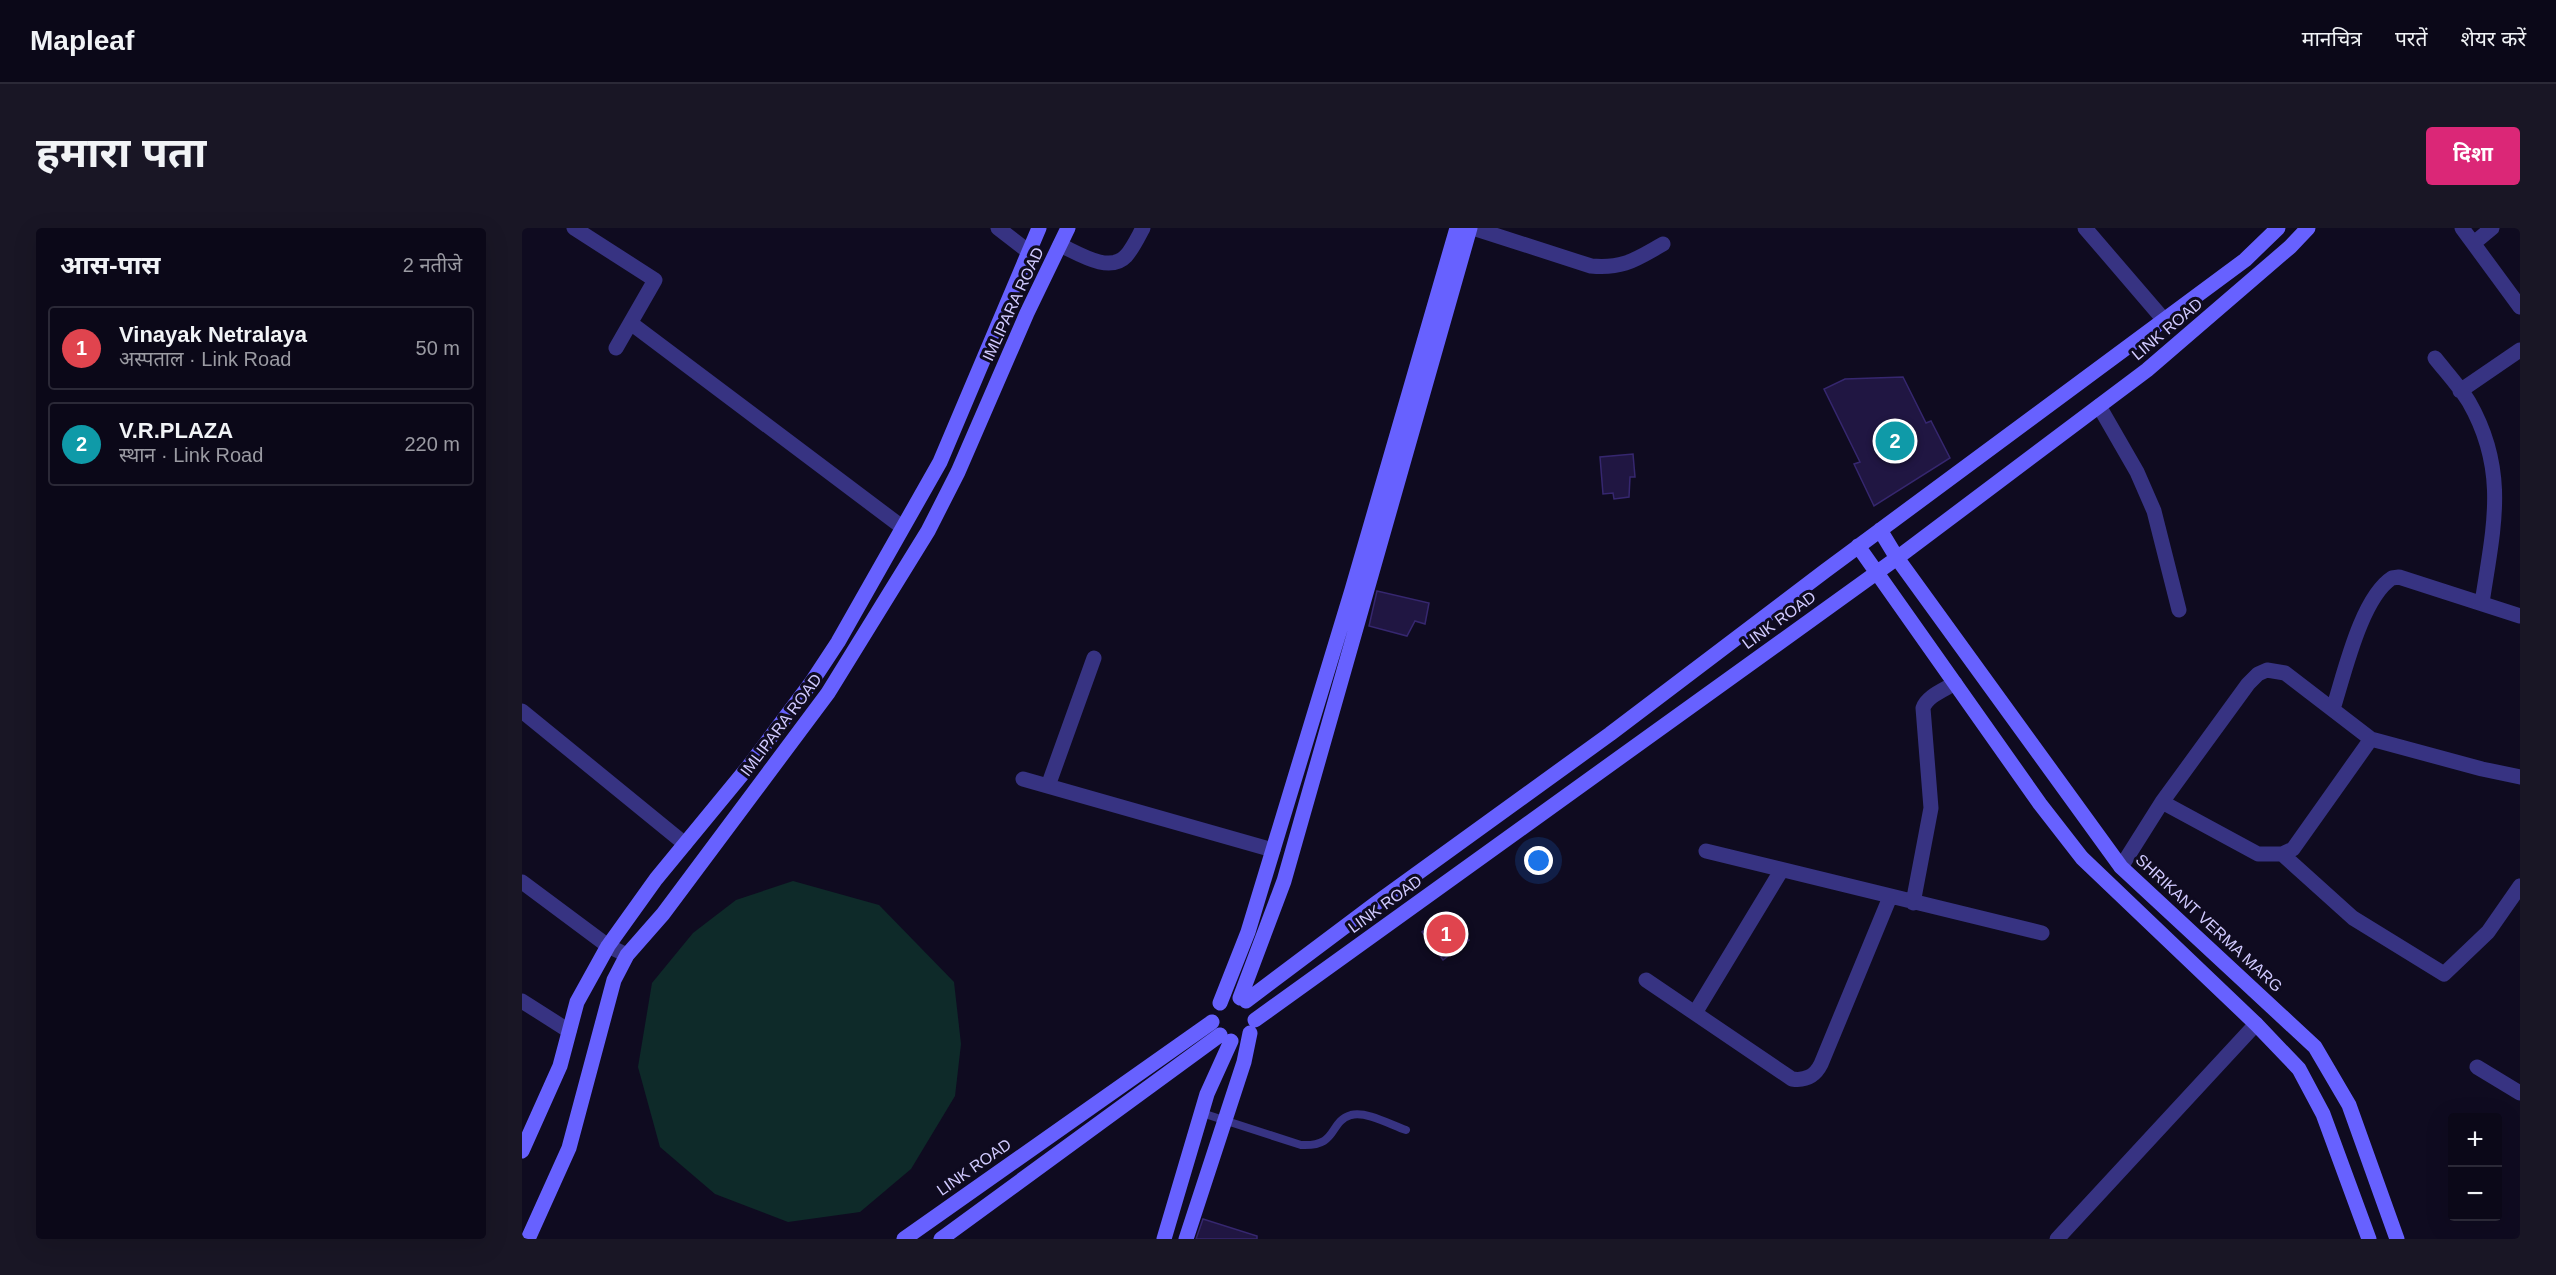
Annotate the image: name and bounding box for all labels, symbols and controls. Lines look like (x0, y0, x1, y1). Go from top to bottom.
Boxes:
text: Mapleaf (30, 25, 134, 56)
text: मानचित्र (2302, 27, 2362, 50)
text: परतें (2395, 27, 2427, 50)
text: शेयर करें (2460, 27, 2526, 50)
button: दिशा (2426, 127, 2520, 185)
text: हमारा पता (36, 129, 206, 176)
street label: IMLIPARA ROAD (979, 245, 1047, 363)
text: आस-पास (60, 250, 160, 280)
text: 2 नतीजे (403, 254, 462, 276)
street label: LINK ROAD (2129, 295, 2205, 363)
text: Vinayak Netralaya (119, 322, 307, 347)
text: 1 (76, 337, 87, 359)
text: 50 m (416, 337, 460, 359)
text: अस्पताल · Link Road (119, 348, 291, 370)
text: V.R.PLAZA (119, 418, 233, 443)
pin: 2 (1876, 418, 1914, 464)
text: 2 (76, 433, 87, 455)
text: 220 m (404, 433, 460, 455)
text: स्थान · Link Road (119, 444, 263, 466)
street label: LINK ROAD (1739, 588, 1819, 652)
street label: IMLIPARA ROAD (737, 671, 825, 779)
your location (1524, 846, 1553, 875)
street label: SHRIKANT VERMA MARG (2132, 851, 2286, 995)
street label: LINK ROAD (1345, 872, 1425, 936)
pin: 1 (1426, 912, 1466, 956)
map controls (2448, 1113, 2502, 1221)
button: + (2448, 1113, 2502, 1167)
street label: LINK ROAD (934, 1135, 1014, 1199)
button: − (2448, 1167, 2502, 1221)

